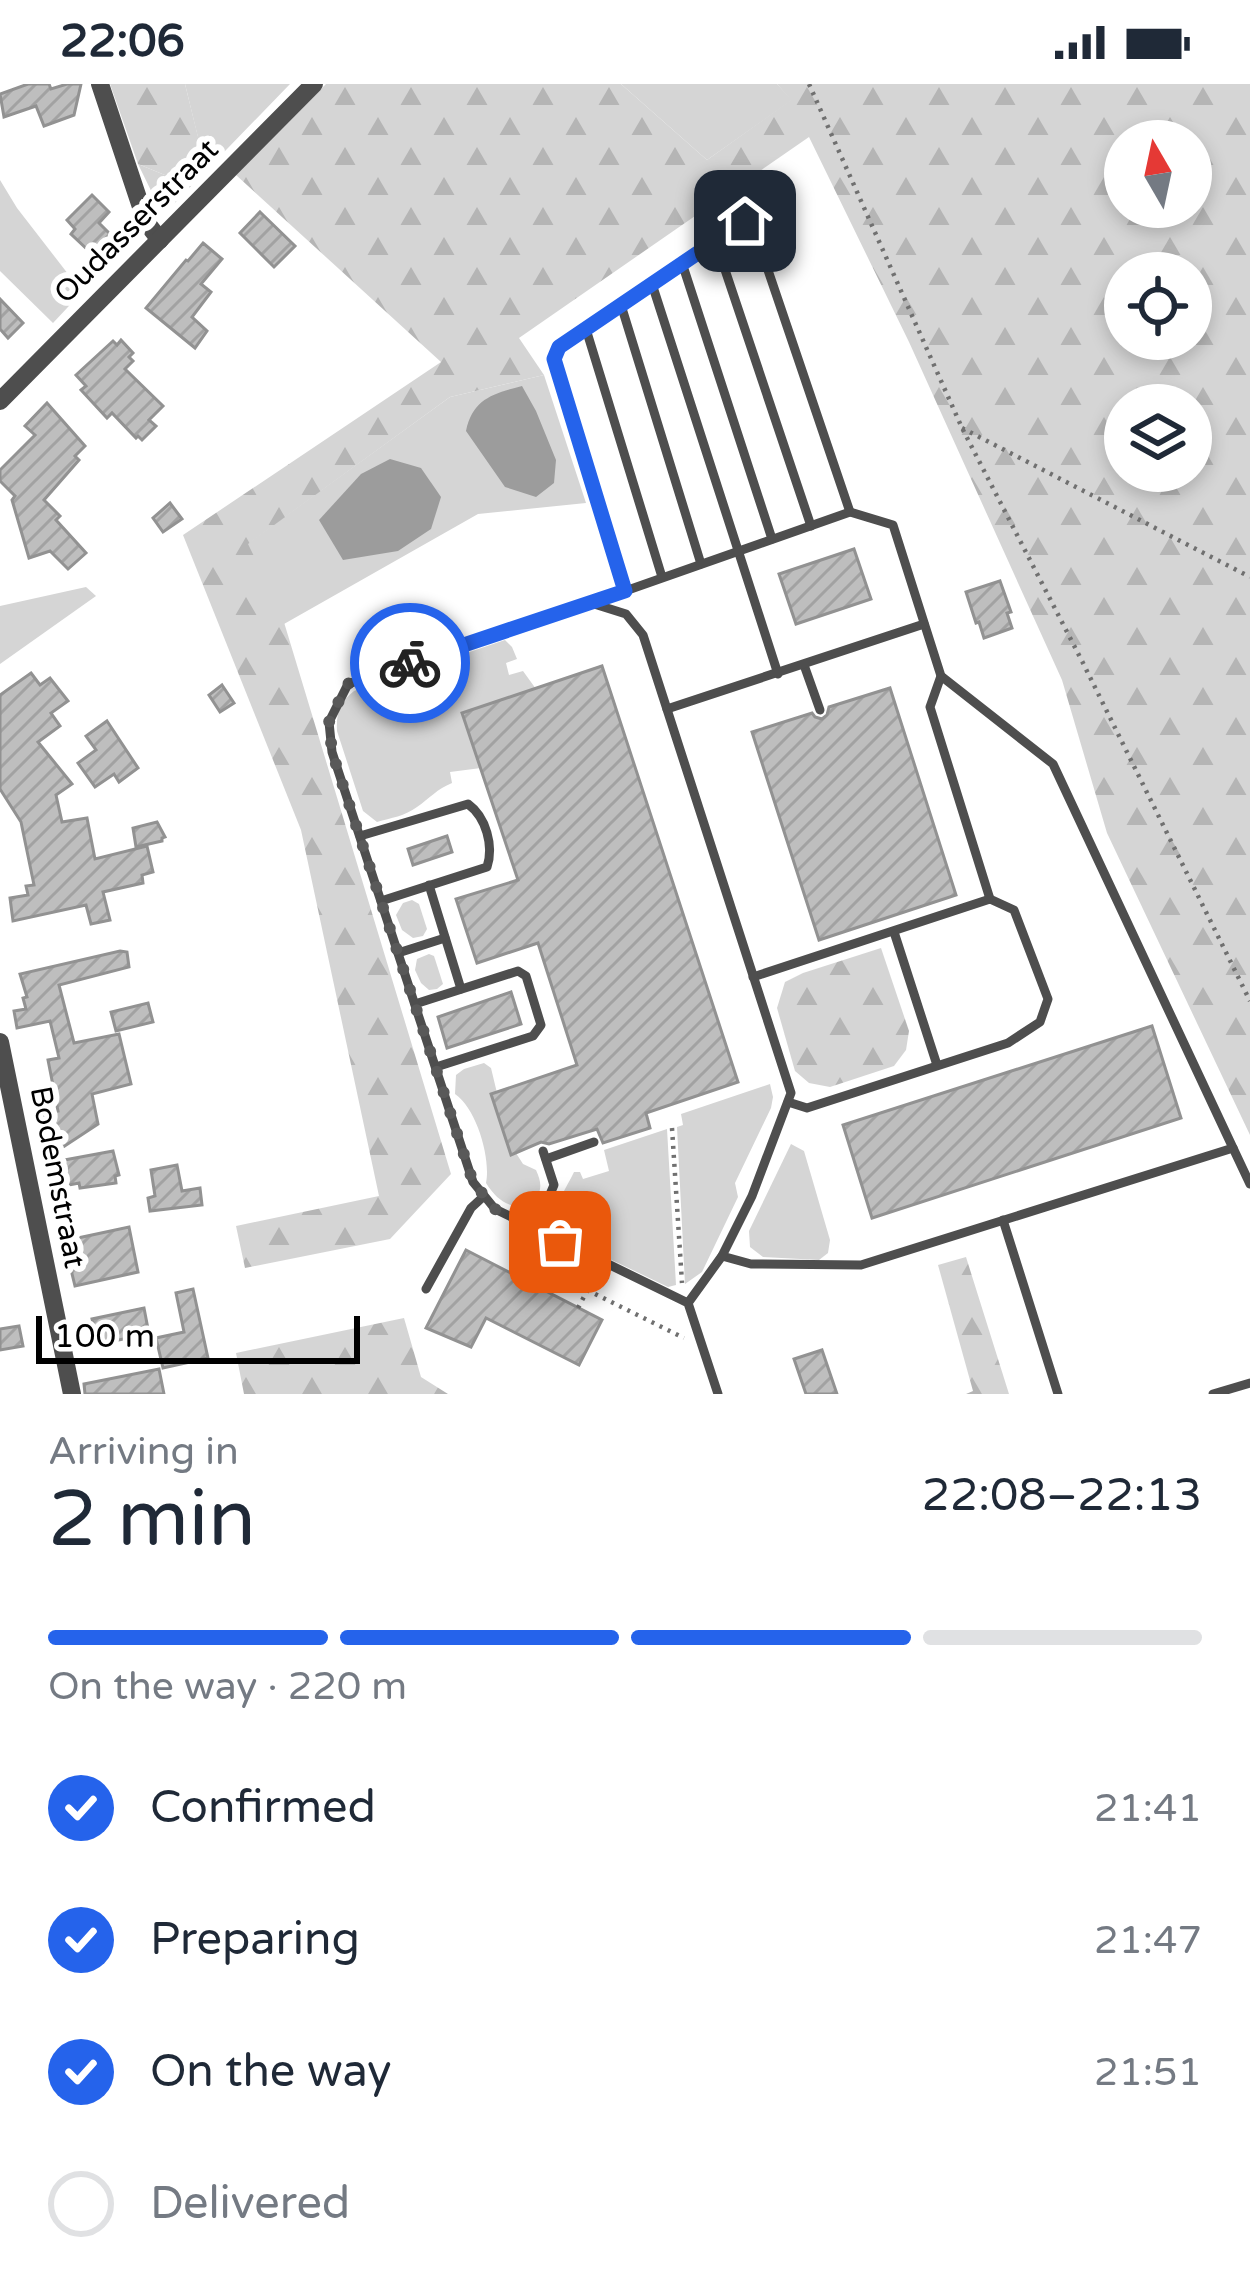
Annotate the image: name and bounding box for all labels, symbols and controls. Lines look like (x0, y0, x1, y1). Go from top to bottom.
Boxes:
text: 22:06 (60, 15, 185, 69)
north arrow (1104, 120, 1212, 228)
map controls (1104, 120, 1212, 492)
street label: Oudasserstraat (46, 131, 226, 311)
pin (694, 170, 796, 272)
icon: home (712, 188, 778, 254)
button: locate (1104, 252, 1212, 360)
button: layers (1104, 384, 1212, 492)
courier (350, 603, 470, 723)
icon: bike (377, 630, 443, 696)
street label: Bodemstraat (22, 1083, 93, 1271)
pin (509, 1191, 611, 1293)
icon: bag (527, 1209, 593, 1275)
scale bar (36, 1310, 360, 1363)
text: 100 m (54, 1317, 155, 1356)
text: Arriving in (48, 1428, 239, 1475)
text: 22:08–22:13 (922, 1469, 1202, 1523)
text: 2 min (48, 1473, 256, 1567)
text: On the way · 220 m (48, 1663, 407, 1710)
icon: check (48, 1775, 114, 1841)
text: Confirmed (150, 1781, 376, 1835)
text: 21:41 (1094, 1785, 1202, 1832)
icon: check (48, 1907, 114, 1973)
text: Preparing (150, 1913, 360, 1967)
text: 21:47 (1094, 1917, 1202, 1964)
icon: check (48, 2039, 114, 2105)
text: On the way (150, 2045, 391, 2099)
text: 21:51 (1094, 2049, 1202, 2096)
text: Delivered (150, 2177, 350, 2231)

